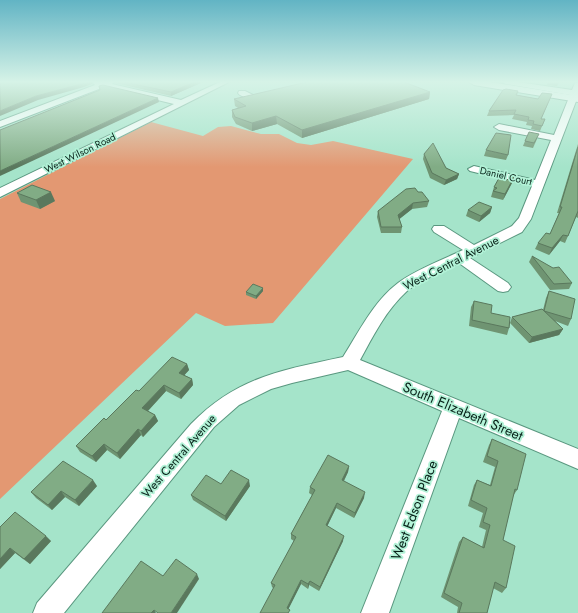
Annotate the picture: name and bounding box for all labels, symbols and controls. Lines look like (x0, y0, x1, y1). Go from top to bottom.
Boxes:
street label: West Wilson Road (42, 129, 118, 177)
street label: Daniel Court (478, 163, 534, 189)
street label: West Central Avenue (400, 231, 502, 295)
street label: South Elizabeth Street (400, 377, 527, 446)
street label: West Central Avenue (138, 410, 220, 502)
street label: West Edson Place (386, 457, 442, 563)

